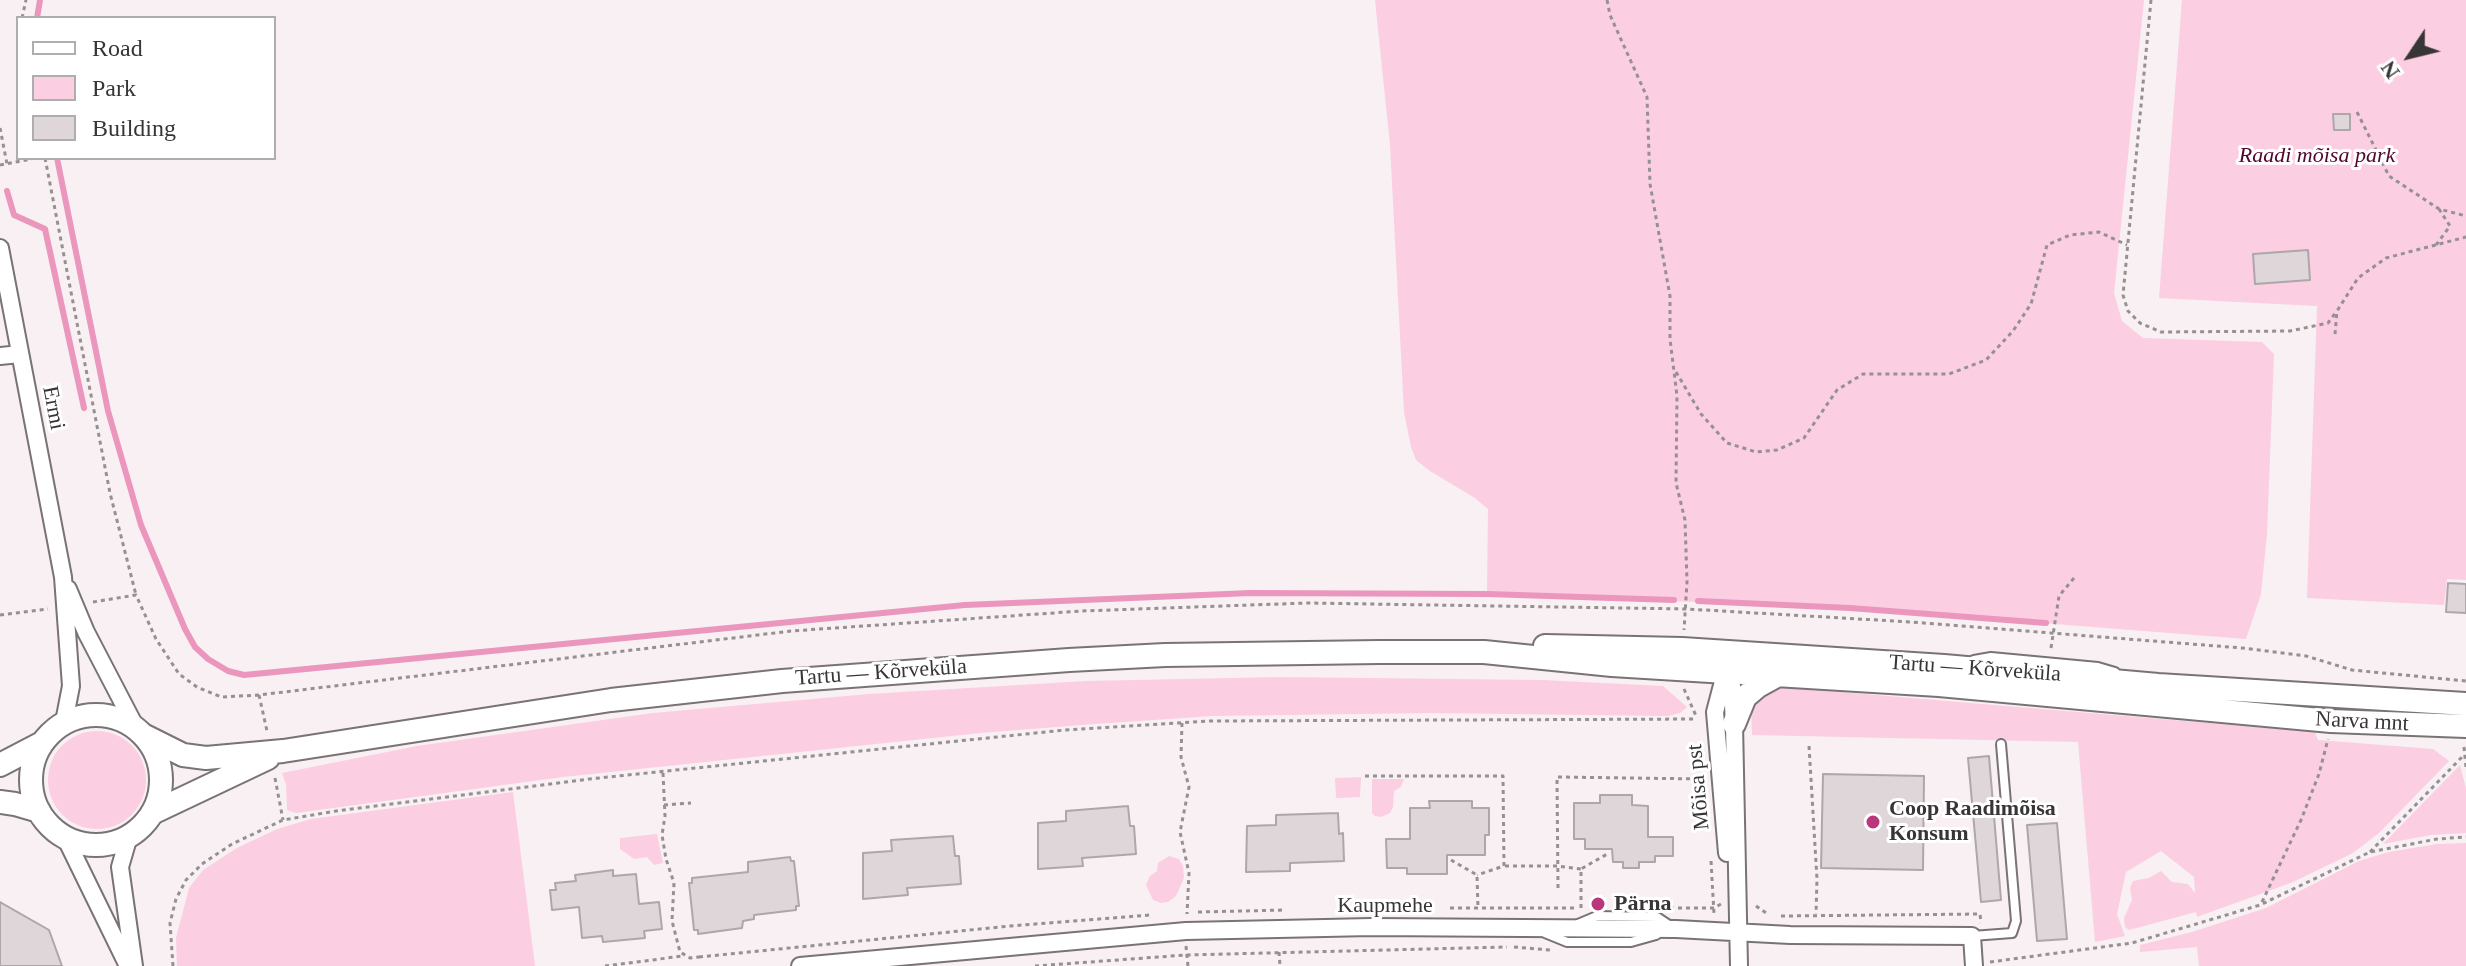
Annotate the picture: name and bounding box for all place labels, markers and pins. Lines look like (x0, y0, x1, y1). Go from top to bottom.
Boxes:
place label: Coop Raadimõisa Konsum (1889, 796, 2056, 848)
marker: Coop Raadimõisa Konsum (1864, 813, 1882, 831)
place label: Pärna (1614, 891, 1671, 917)
marker: Pärna (1589, 895, 1607, 913)

